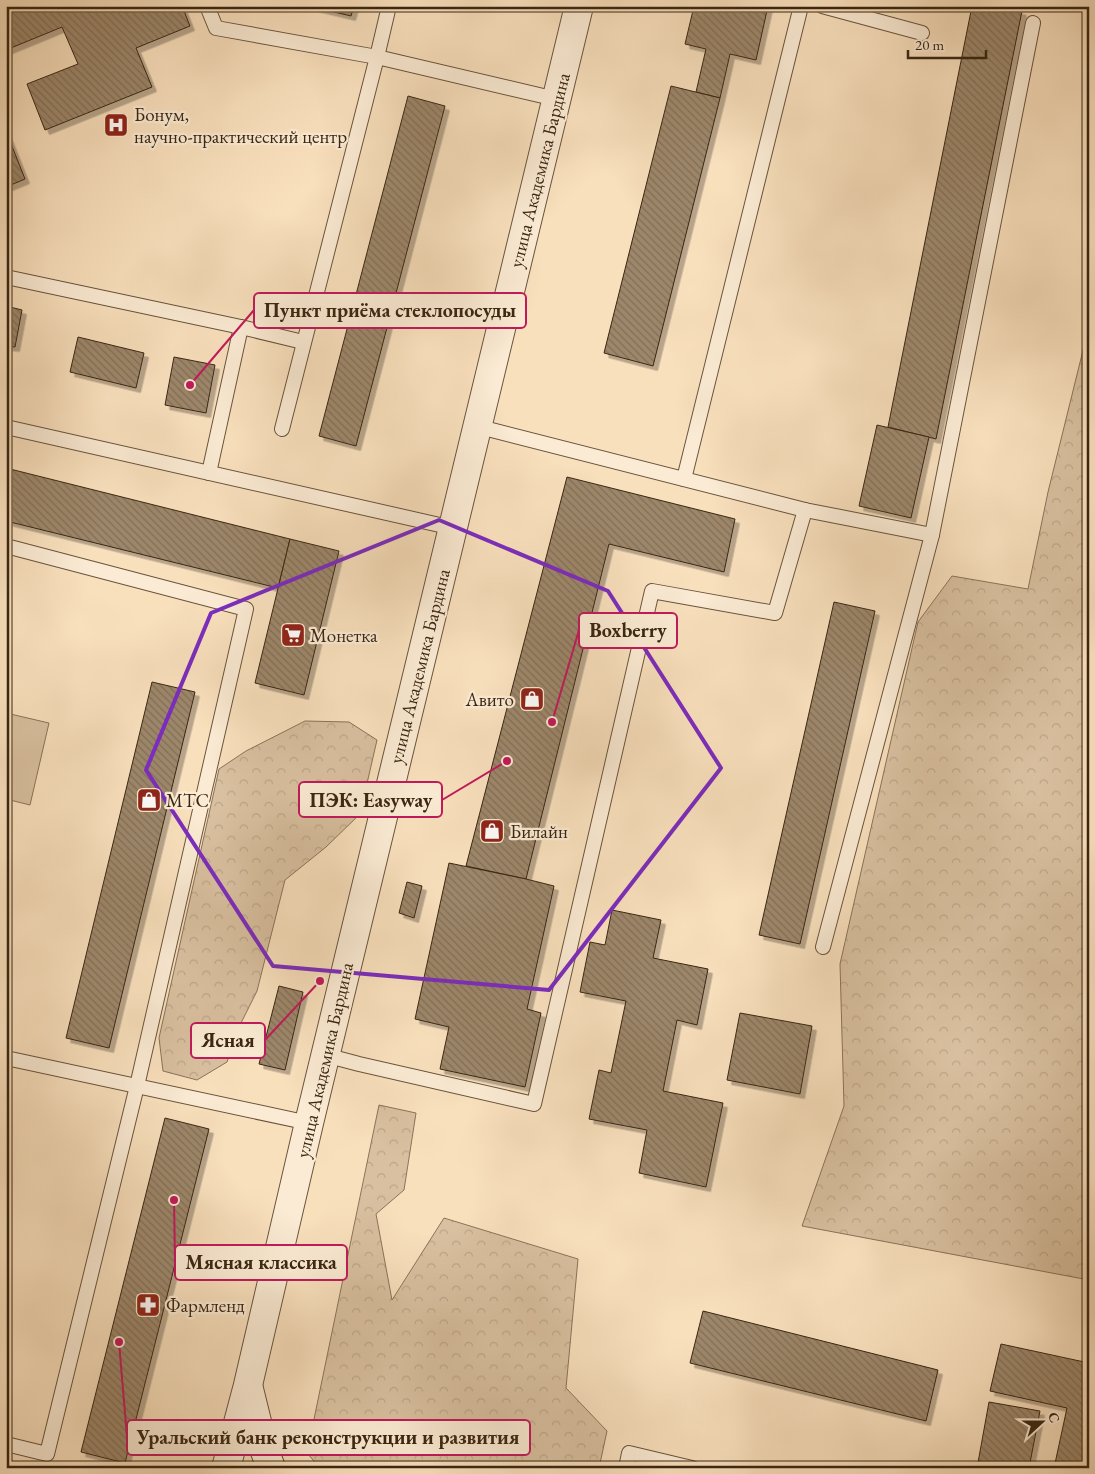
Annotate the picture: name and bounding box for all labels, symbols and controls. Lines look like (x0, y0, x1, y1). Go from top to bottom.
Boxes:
scale bar (908, 28, 985, 60)
text: 20 m (915, 35, 944, 54)
street label: улица Академика Бардина (503, 70, 576, 270)
place label: Бонум, научно-практический центр (134, 102, 347, 149)
hospital icon: Бонум, научно-практический центр (103, 112, 129, 138)
callout: Пункт приёма стеклопосуды (254, 293, 526, 328)
text: Пункт приёма стеклопосуды (264, 297, 516, 323)
street label: улица Академика Бардина (383, 566, 456, 766)
callout: Boxberry (579, 613, 677, 648)
text: Boxberry (589, 617, 667, 643)
supermarket icon: Монетка (280, 622, 306, 648)
place label: Монетка (310, 623, 378, 648)
shop icon: Авито (519, 686, 545, 712)
place label: Авито (465, 687, 514, 712)
callout: ПЭК: Easyway (299, 782, 442, 817)
shop icon: МТС (136, 787, 162, 813)
text: ПЭК: Easyway (310, 787, 433, 813)
place label: МТС (166, 788, 209, 813)
shop icon: Билайн (479, 818, 505, 844)
place label: Билайн (510, 819, 568, 844)
street label: улица Академика Бардина (290, 959, 359, 1160)
callout: Ясная (191, 1023, 265, 1058)
text: Ясная (200, 1027, 255, 1053)
callout: Мясная классика (175, 1245, 347, 1280)
text: Мясная классика (185, 1249, 337, 1275)
pharmacy icon: Фармленд (135, 1292, 161, 1318)
place label: Фармленд (166, 1293, 245, 1318)
north arrow (1018, 1396, 1068, 1446)
text: С (1044, 1409, 1064, 1425)
callout: Уральский банк реконструкции и развития (127, 1420, 530, 1455)
text: Уральский банк реконструкции и развития (136, 1424, 520, 1450)

